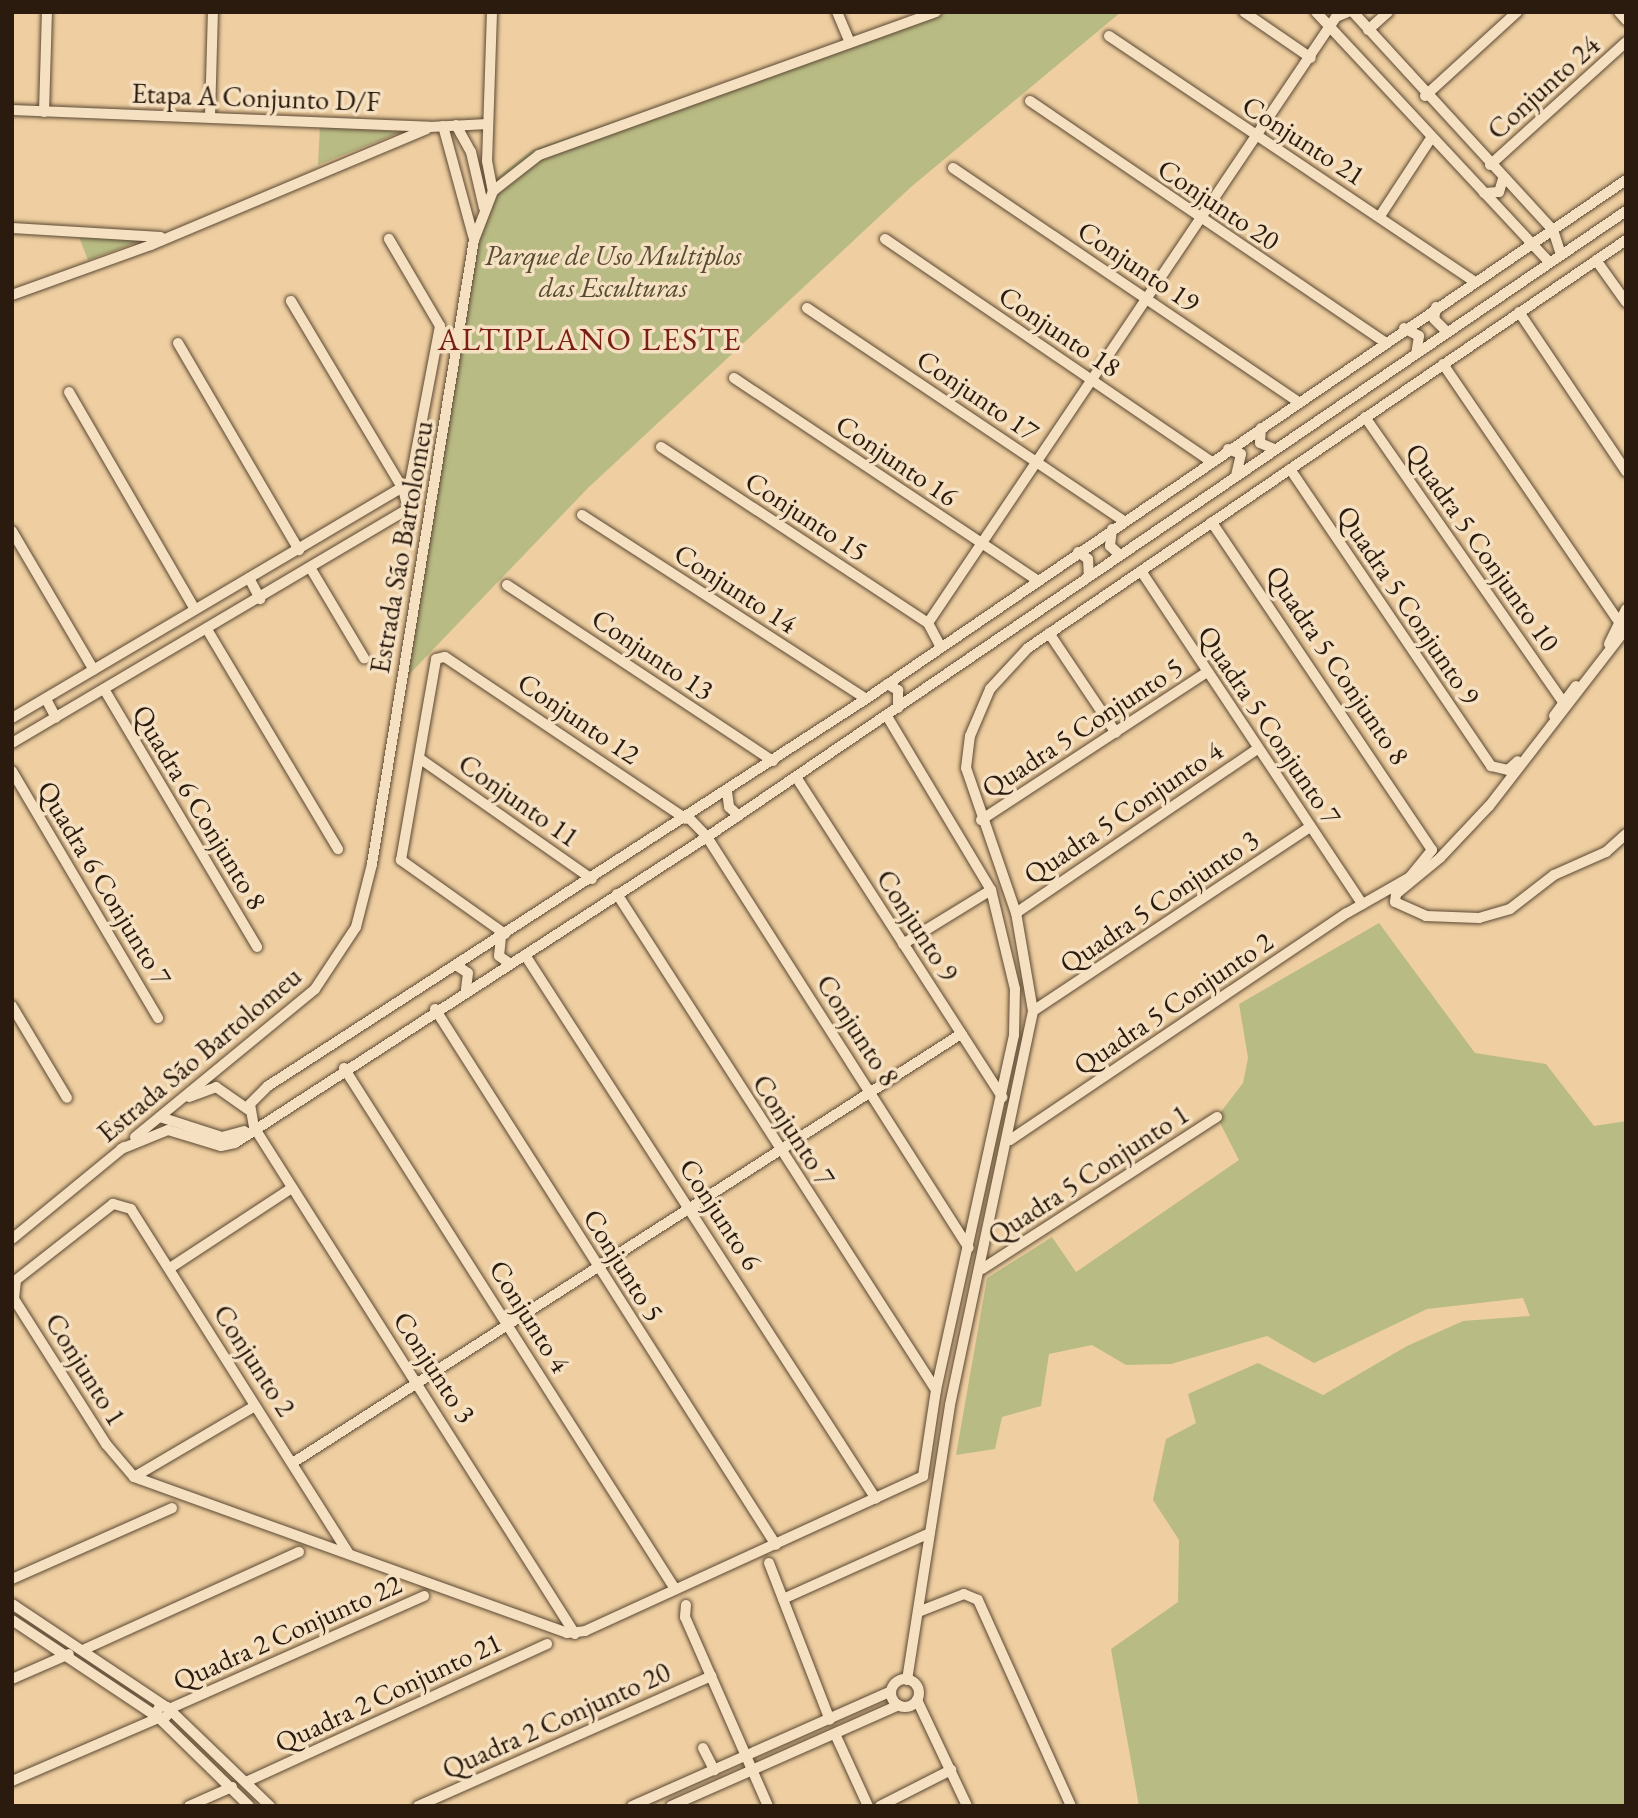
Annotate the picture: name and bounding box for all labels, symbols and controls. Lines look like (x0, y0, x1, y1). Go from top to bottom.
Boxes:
street label: Conjunto 24 (1480, 28, 1606, 146)
street label: Etapa A Conjunto D/F (131, 76, 381, 118)
street label: Conjunto 21 (1236, 88, 1372, 192)
street label: Conjunto 20 (1152, 151, 1286, 257)
street label: Conjunto 19 (1072, 213, 1206, 319)
park label: Parque de Uso Multiplos das Esculturas (484, 238, 742, 304)
street label: Conjunto 18 (993, 278, 1127, 384)
district label: ALTIPLANO LESTE (439, 320, 741, 358)
street label: Conjunto 17 (911, 342, 1045, 448)
street label: Conjunto 16 (830, 407, 964, 513)
street label: Estrada São Bartolomeu (362, 418, 440, 676)
street label: Quadra 5 Conjunto 10 (1399, 437, 1567, 657)
street label: Conjunto 15 (739, 464, 875, 568)
street label: Quadra 5 Conjunto 9 (1330, 499, 1488, 711)
street label: Conjunto 14 (668, 536, 804, 640)
street label: Quadra 5 Conjunto 8 (1259, 559, 1417, 771)
street label: Conjunto 13 (586, 601, 720, 707)
street label: Quadra 5 Conjunto 7 (1191, 619, 1349, 831)
street label: Quadra 5 Conjunto 5 (975, 650, 1189, 804)
street label: Conjunto 12 (512, 665, 646, 771)
street label: Quadra 6 Conjunto 8 (126, 699, 274, 915)
street label: Quadra 5 Conjunto 4 (1017, 733, 1229, 891)
street label: Conjunto 11 (452, 746, 586, 854)
street label: Quadra 6 Conjunto 7 (31, 775, 179, 991)
street label: Quadra 5 Conjunto 3 (1053, 822, 1265, 980)
street label: Conjunto 9 (870, 863, 966, 987)
street label: Quadra 5 Conjunto 2 (1067, 924, 1279, 1082)
street label: Estrada São Bartolomeu (90, 959, 308, 1149)
street label: Conjunto 8 (810, 968, 906, 1092)
street label: Conjunto 7 (746, 1068, 842, 1192)
street label: Quadra 5 Conjunto 1 (981, 1097, 1195, 1251)
street label: Conjunto 6 (673, 1152, 769, 1276)
street label: Conjunto 5 (576, 1203, 672, 1327)
street label: Conjunto 4 (482, 1254, 578, 1378)
street label: Conjunto 2 (207, 1298, 303, 1422)
street label: Conjunto 3 (387, 1305, 483, 1429)
street label: Conjunto 1 (38, 1307, 134, 1431)
street label: Quadra 2 Conjunto 22 (168, 1567, 406, 1697)
street label: Quadra 2 Conjunto 21 (269, 1625, 507, 1759)
street label: Quadra 2 Conjunto 20 (437, 1655, 675, 1785)

